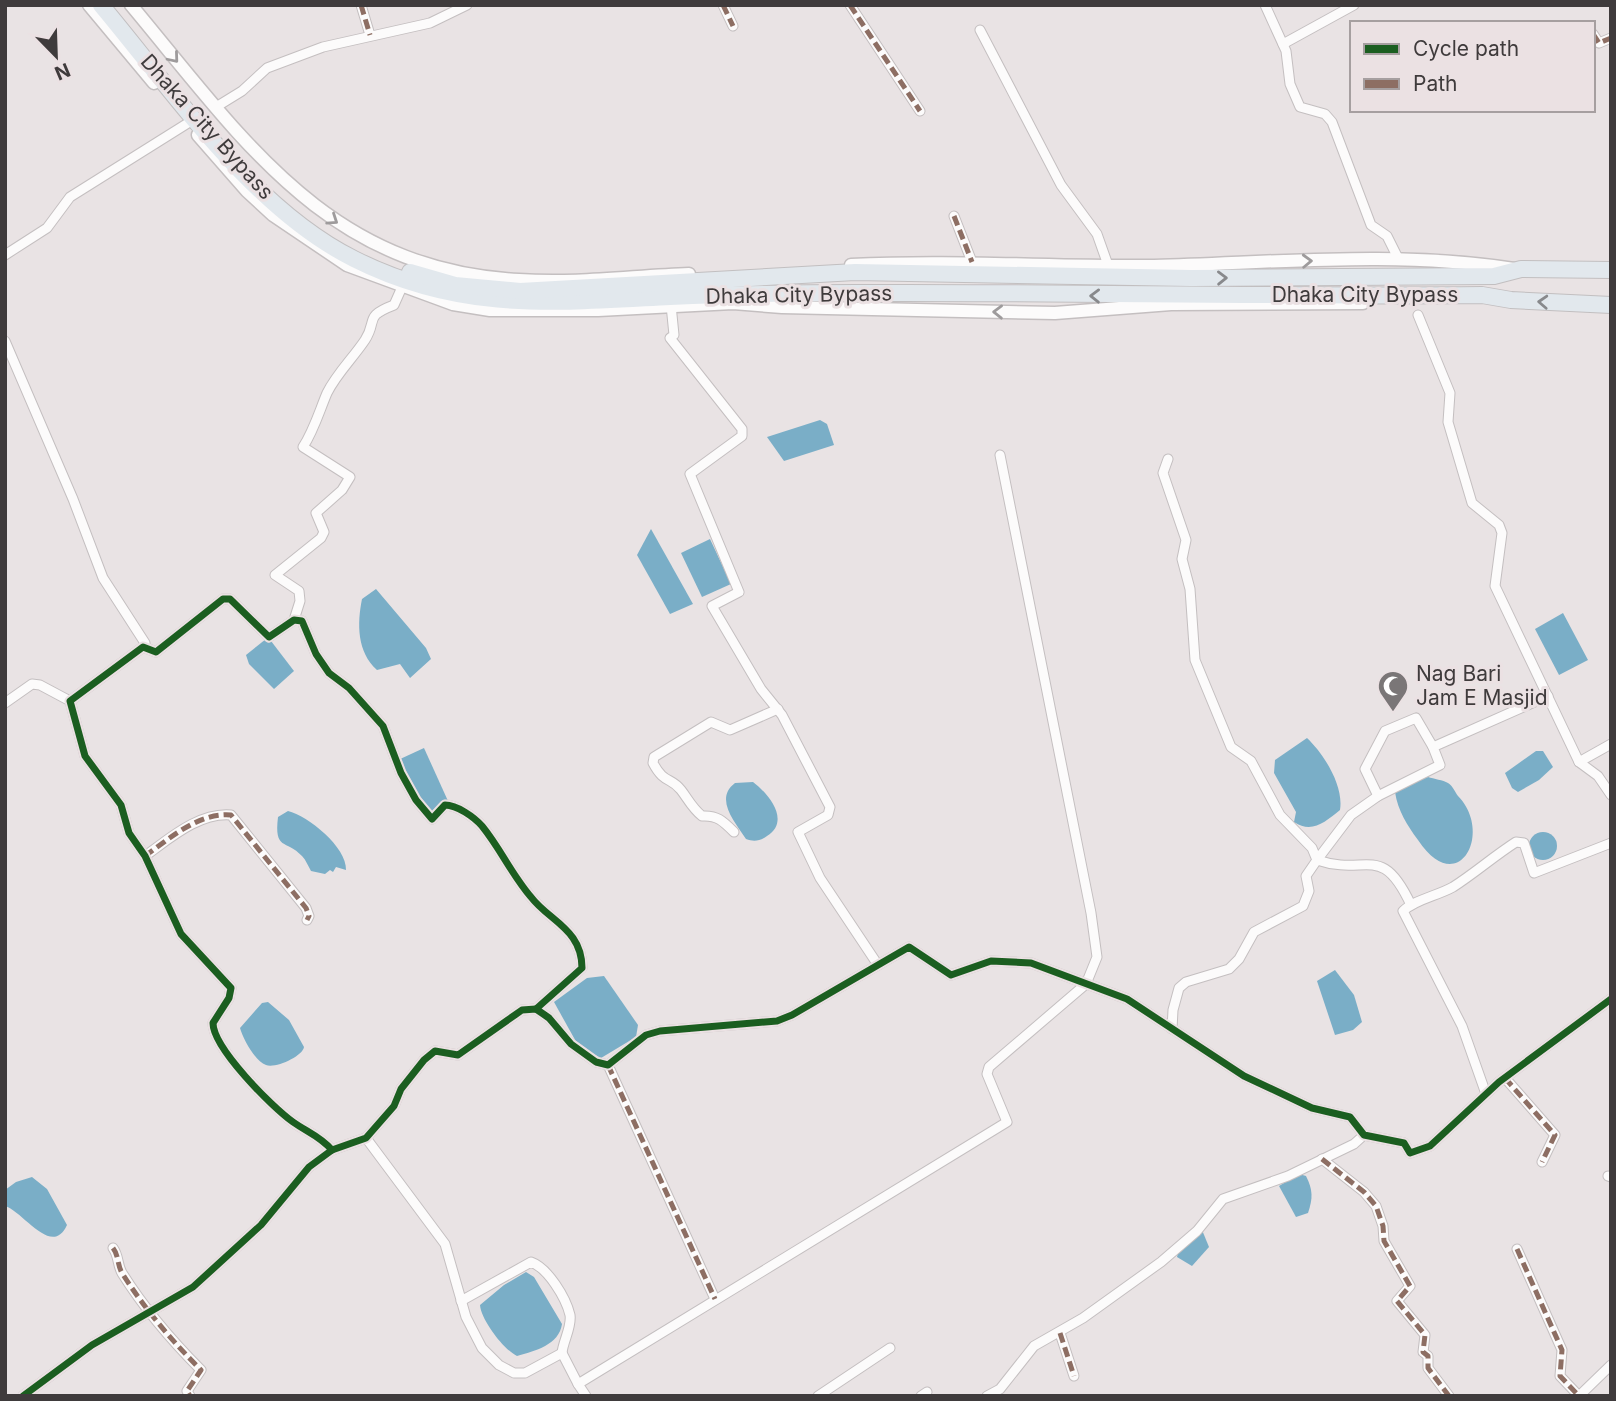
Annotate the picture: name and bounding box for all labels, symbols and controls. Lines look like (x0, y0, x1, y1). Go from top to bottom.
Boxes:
north arrow (21, 21, 91, 91)
legend (1350, 21, 1595, 112)
text: Cycle path (1413, 36, 1519, 61)
street label: Dhaka City Bypass (136, 49, 279, 204)
one-way arrow (166, 50, 179, 62)
text: N (51, 58, 74, 85)
text: Path (1413, 71, 1458, 96)
one-way arrow (325, 211, 338, 224)
one-way arrow (1302, 254, 1313, 269)
one-way arrow (1217, 270, 1228, 285)
street label: Dhaka City Bypass (705, 280, 892, 309)
street label: Dhaka City Bypass (1272, 282, 1458, 307)
one-way arrow (1090, 288, 1101, 303)
one-way arrow (1537, 294, 1548, 309)
one-way arrow (992, 304, 1003, 320)
place label: Nag Bari Jam E Masjid (1416, 661, 1548, 710)
mosque icon: Nag Bari Jam E Masjid (1376, 669, 1410, 713)

